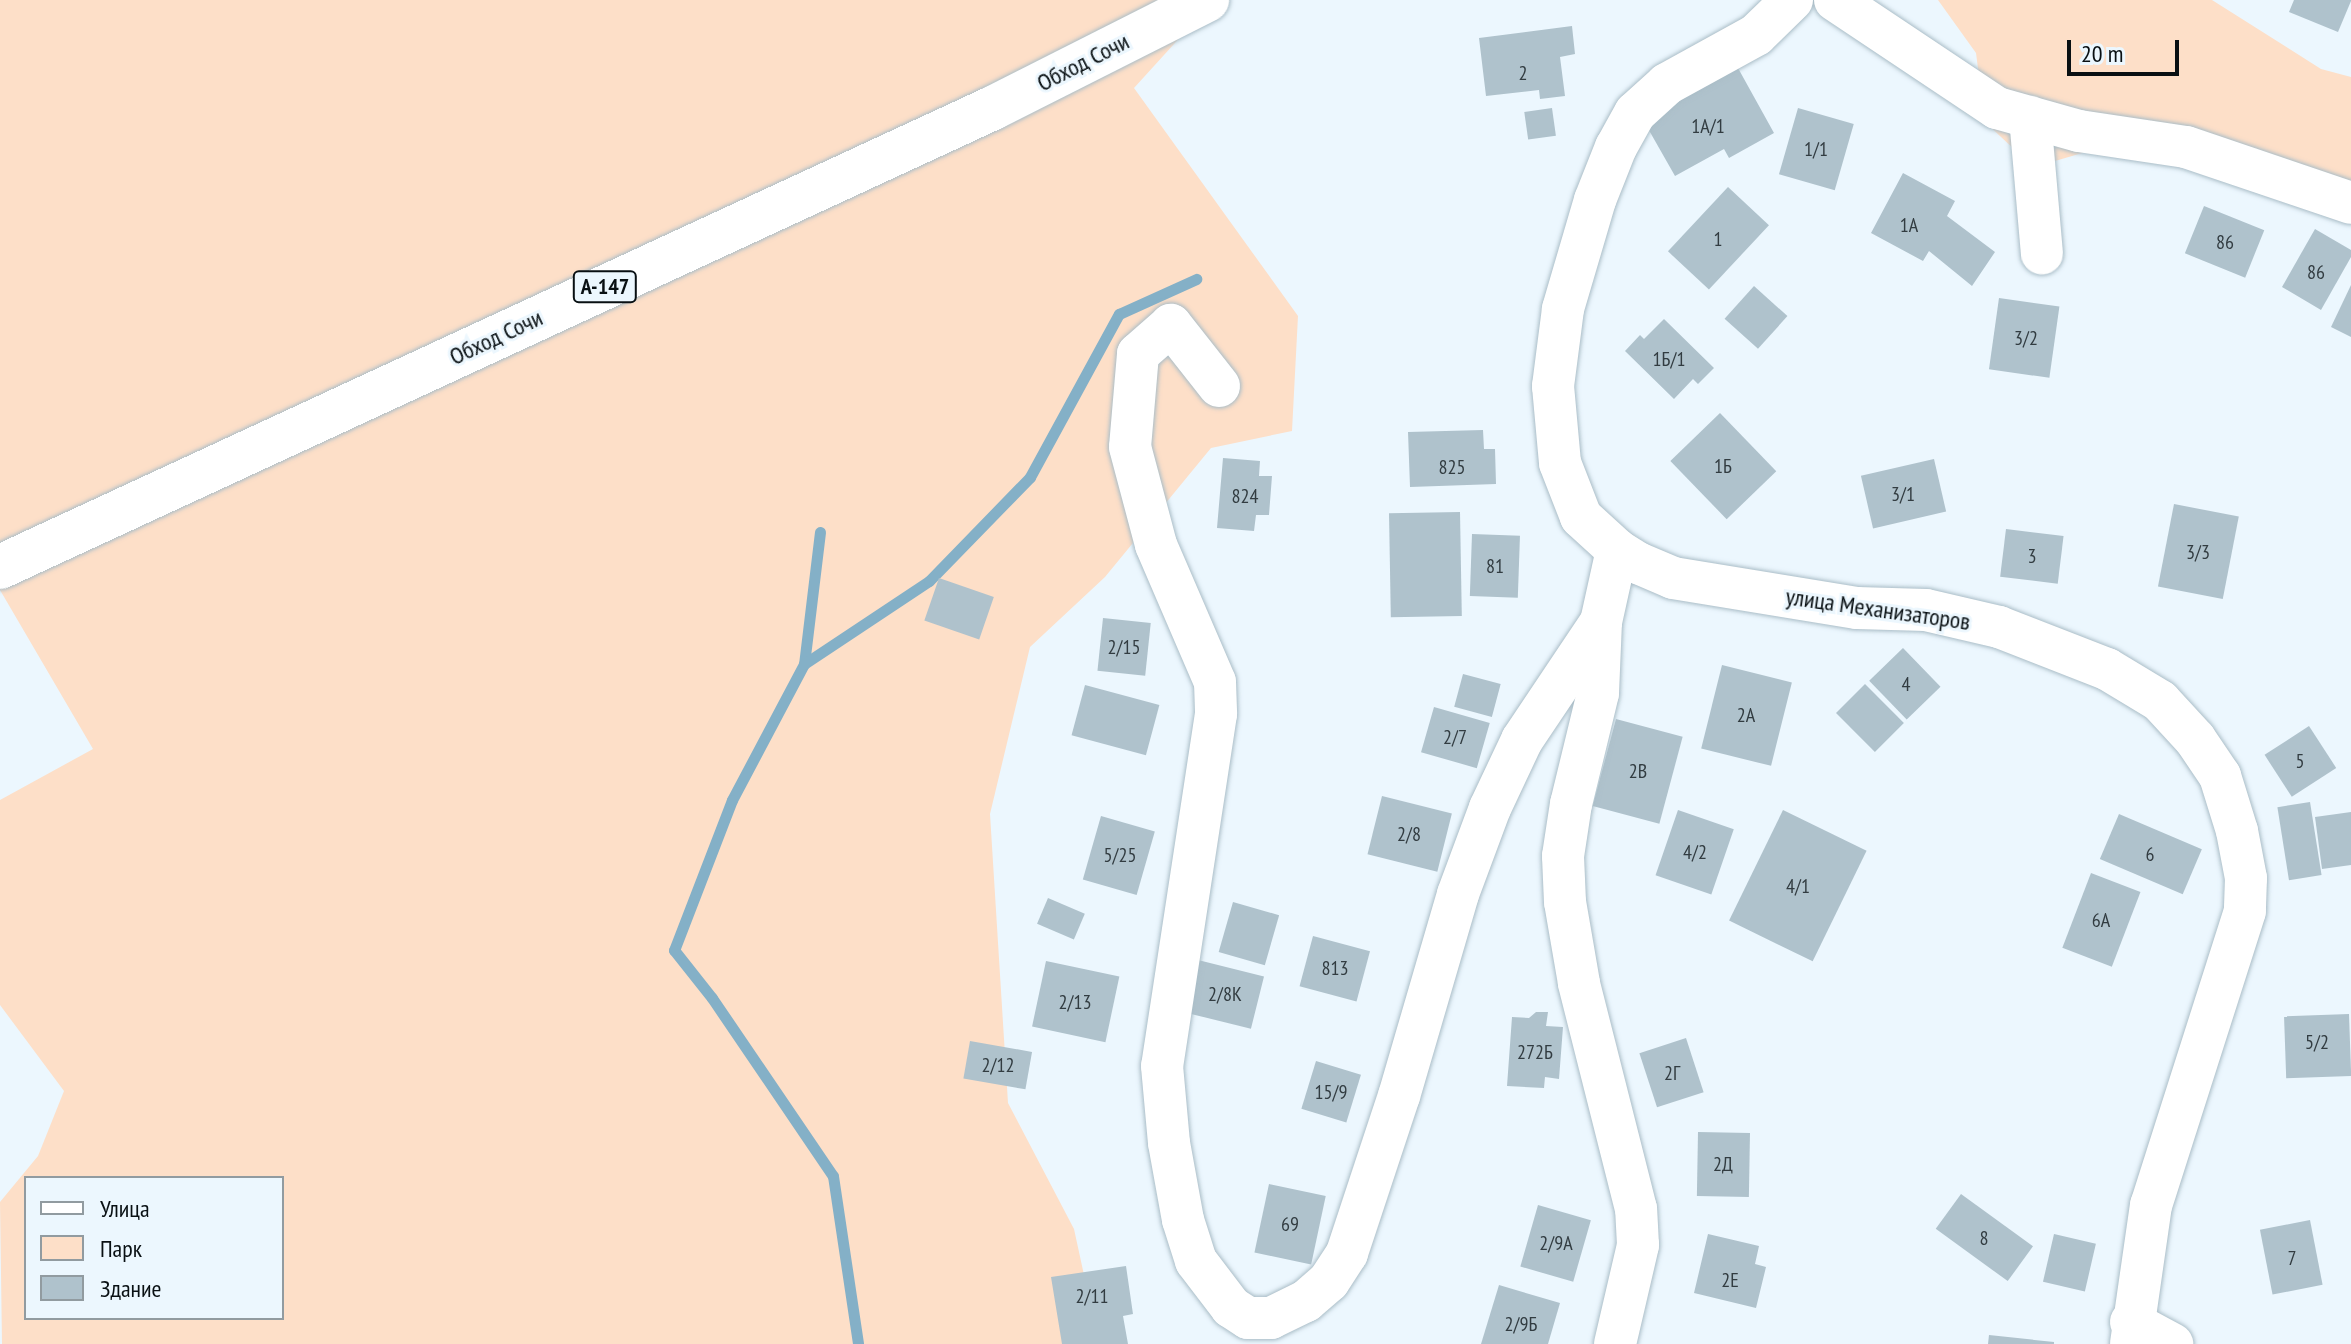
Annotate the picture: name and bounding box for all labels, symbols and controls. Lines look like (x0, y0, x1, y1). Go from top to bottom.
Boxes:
scale bar (2071, 24, 2183, 74)
street label: Обход Сочи (1032, 27, 1134, 97)
text: 20 m (2081, 38, 2123, 69)
house number: 2 (1519, 61, 1527, 85)
house number: 1А/1 (1691, 114, 1725, 138)
house number: 1/1 (1804, 137, 1828, 161)
house number: 1А (1900, 213, 1918, 237)
house number: 1 (1714, 227, 1722, 251)
house number: 86 (2216, 230, 2234, 254)
house number: 86 (2307, 260, 2325, 284)
road number: А-147 (571, 269, 639, 305)
street label: Обход Сочи (445, 303, 547, 371)
house number: 3/2 (2014, 326, 2038, 350)
house number: 1Б/1 (1653, 347, 1685, 371)
house number: 1Б (1714, 454, 1732, 478)
house number: 825 (1439, 455, 1465, 479)
house number: 3/1 (1891, 482, 1915, 506)
house number: 824 (1232, 484, 1258, 508)
house number: 3/3 (2186, 540, 2210, 564)
house number: 3 (2028, 544, 2036, 568)
house number: 81 (1486, 554, 1504, 578)
street label: улица Механизаторов (1784, 582, 1972, 636)
house number: 2/15 (1108, 635, 1140, 659)
house number: 4 (1902, 672, 1910, 696)
house number: 2А (1737, 703, 1755, 727)
house number: 2/7 (1443, 725, 1467, 749)
house number: 5 (2296, 749, 2304, 773)
house number: 2В (1629, 759, 1647, 783)
house number: 2/8 (1397, 822, 1421, 846)
house number: 4/2 (1683, 840, 1707, 864)
house number: 6 (2146, 842, 2154, 866)
house number: 5/25 (1104, 843, 1136, 867)
house number: 4/1 (1786, 874, 1810, 898)
house number: 6А (2092, 908, 2110, 932)
house number: 813 (1322, 956, 1348, 980)
house number: 2/8К (1208, 982, 1242, 1006)
house number: 2/13 (1059, 990, 1091, 1014)
house number: 5/2 (2305, 1030, 2329, 1054)
house number: 272Б (1517, 1040, 1553, 1064)
house number: 2/12 (982, 1053, 1014, 1077)
house number: 2Г (1664, 1061, 1680, 1085)
house number: 15/9 (1315, 1080, 1347, 1104)
house number: 2Д (1713, 1152, 1733, 1176)
legend (24, 1176, 284, 1320)
text: Улица (100, 1193, 150, 1224)
house number: 69 (1281, 1212, 1299, 1236)
house number: 8 (1980, 1226, 1988, 1250)
house number: 2/9А (1539, 1231, 1573, 1255)
text: Парк (100, 1233, 142, 1264)
house number: 7 (2288, 1246, 2296, 1270)
house number: 2Е (1721, 1268, 1739, 1292)
text: Здание (100, 1273, 161, 1304)
house number: 2/11 (1076, 1284, 1108, 1308)
house number: 2/9Б (1505, 1312, 1537, 1336)

